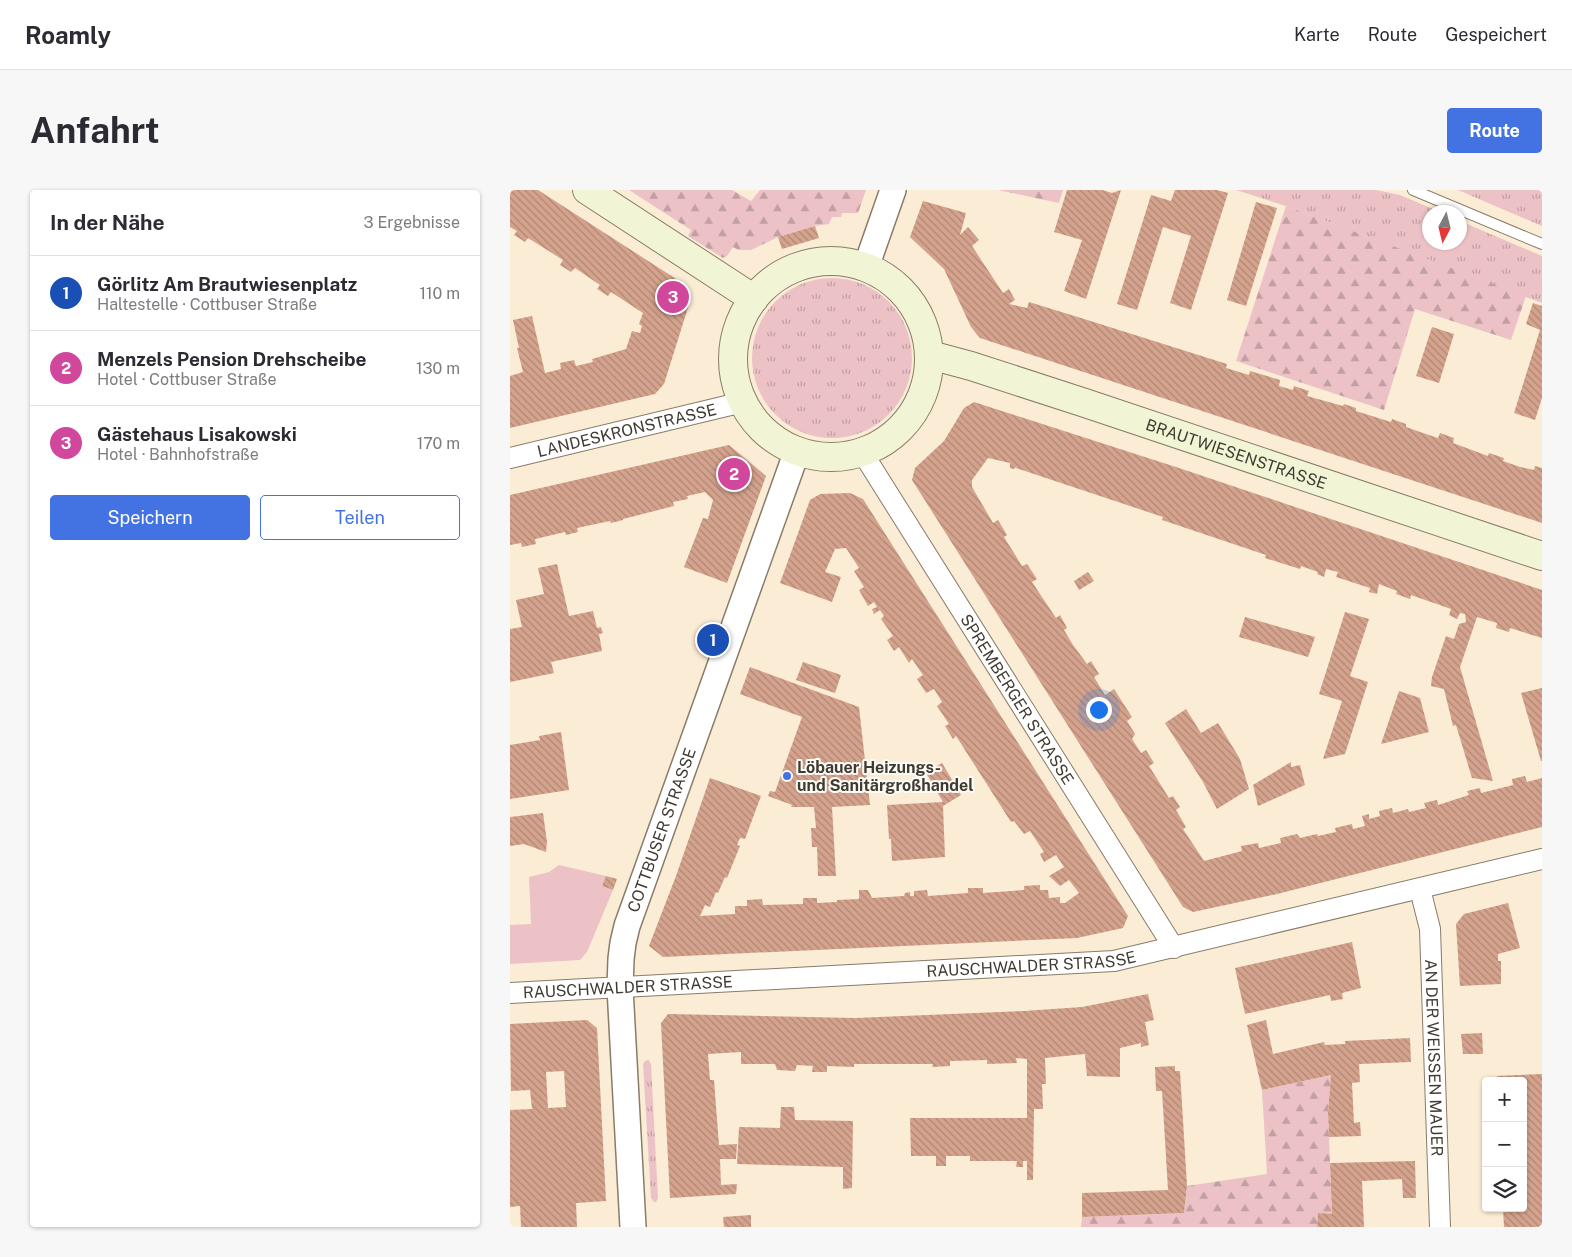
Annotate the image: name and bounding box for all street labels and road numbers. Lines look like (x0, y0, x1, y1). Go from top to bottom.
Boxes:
street label: LANDESKRONSTRASSE (535, 399, 718, 461)
street label: BRAUTWIESENSTRASSE (1143, 415, 1329, 493)
street label: SPREMBERGER STRASSE (957, 611, 1078, 788)
street label: COTTBUSER STRASSE (623, 745, 700, 915)
street label: RAUSCHWALDER STRASSE (926, 947, 1138, 980)
street label: AN DER WEISSEN MAUER (1422, 959, 1447, 1157)
street label: RAUSCHWALDER STRASSE (522, 972, 733, 1002)

